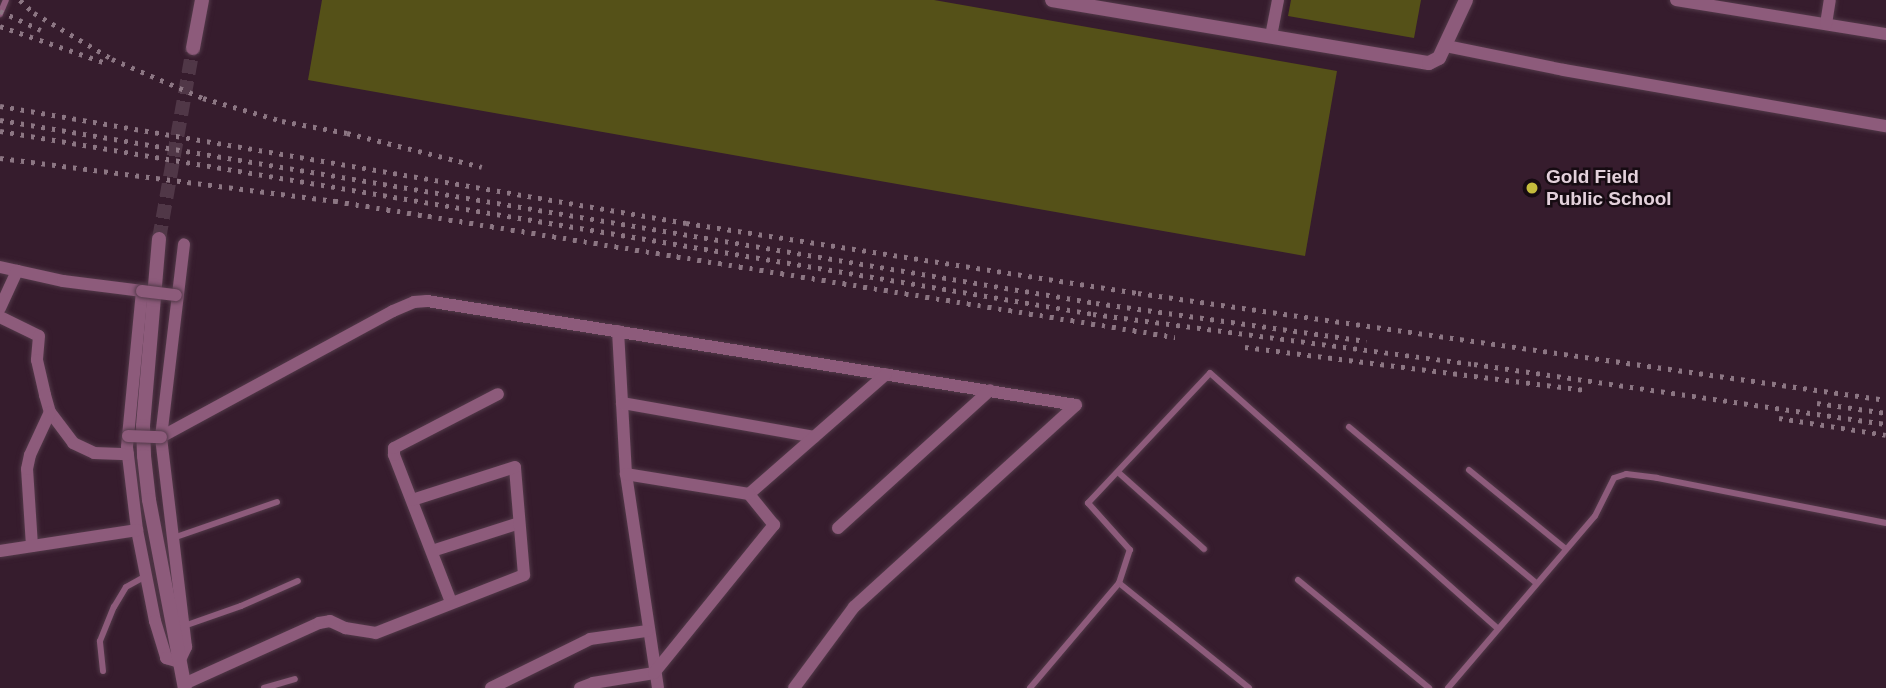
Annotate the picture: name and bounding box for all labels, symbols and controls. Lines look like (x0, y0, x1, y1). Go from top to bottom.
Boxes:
place label: Gold Field Public School (1546, 166, 1672, 210)
marker: Gold Field Public School (1524, 180, 1540, 196)

